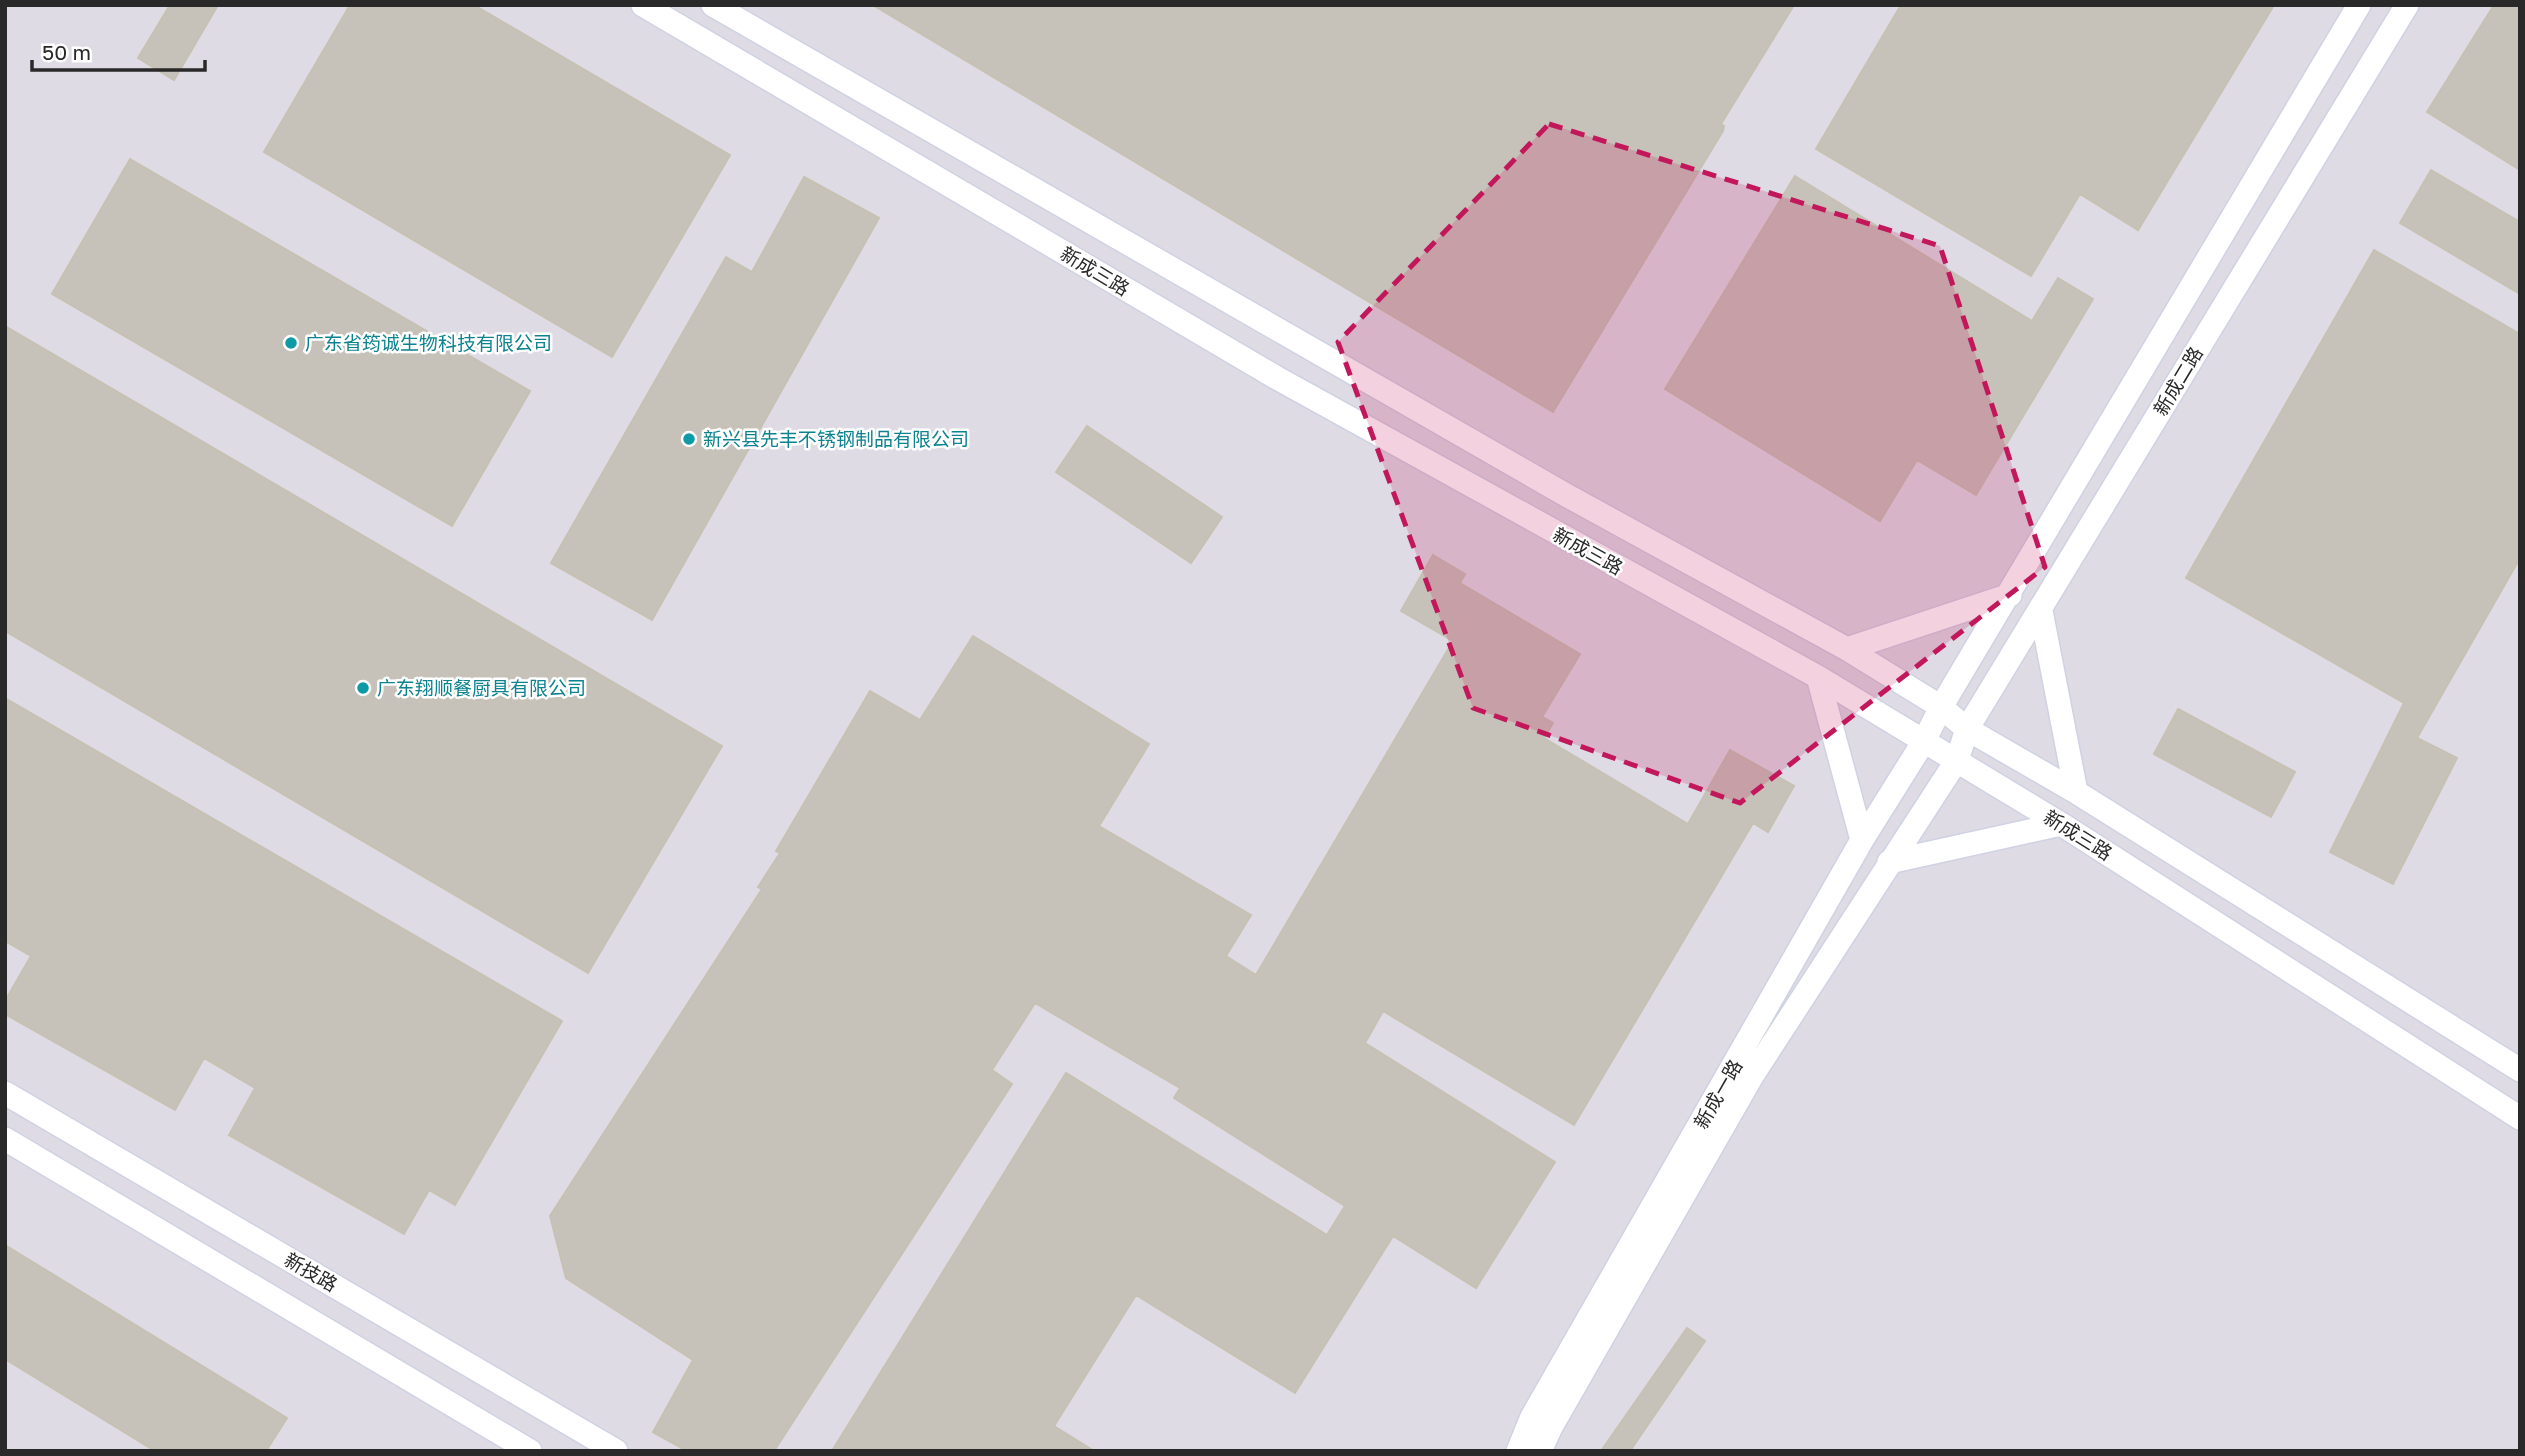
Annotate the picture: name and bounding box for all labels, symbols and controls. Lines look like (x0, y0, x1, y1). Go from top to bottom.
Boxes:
scale bar (32, 28, 205, 72)
text: 50 m (42, 39, 91, 65)
street label: 新成三路 (1057, 241, 1134, 300)
place label: 广东省筠诚生物科技有限公司 (305, 331, 552, 354)
marker: 广东省筠诚生物科技有限公司 (283, 335, 299, 351)
street label: 新成二路 (2148, 342, 2207, 419)
place label: 新兴县先丰不锈钢制品有限公司 (703, 427, 969, 450)
marker: 新兴县先丰不锈钢制品有限公司 (681, 431, 697, 447)
street label: 新成三路 (1549, 522, 1627, 579)
place label: 广东翔顺餐厨具有限公司 (377, 676, 586, 699)
marker: 广东翔顺餐厨具有限公司 (355, 680, 371, 696)
street label: 新成三路 (2040, 805, 2117, 864)
street label: 新成一路 (1689, 1055, 1747, 1132)
street label: 新技路 (281, 1247, 342, 1296)

